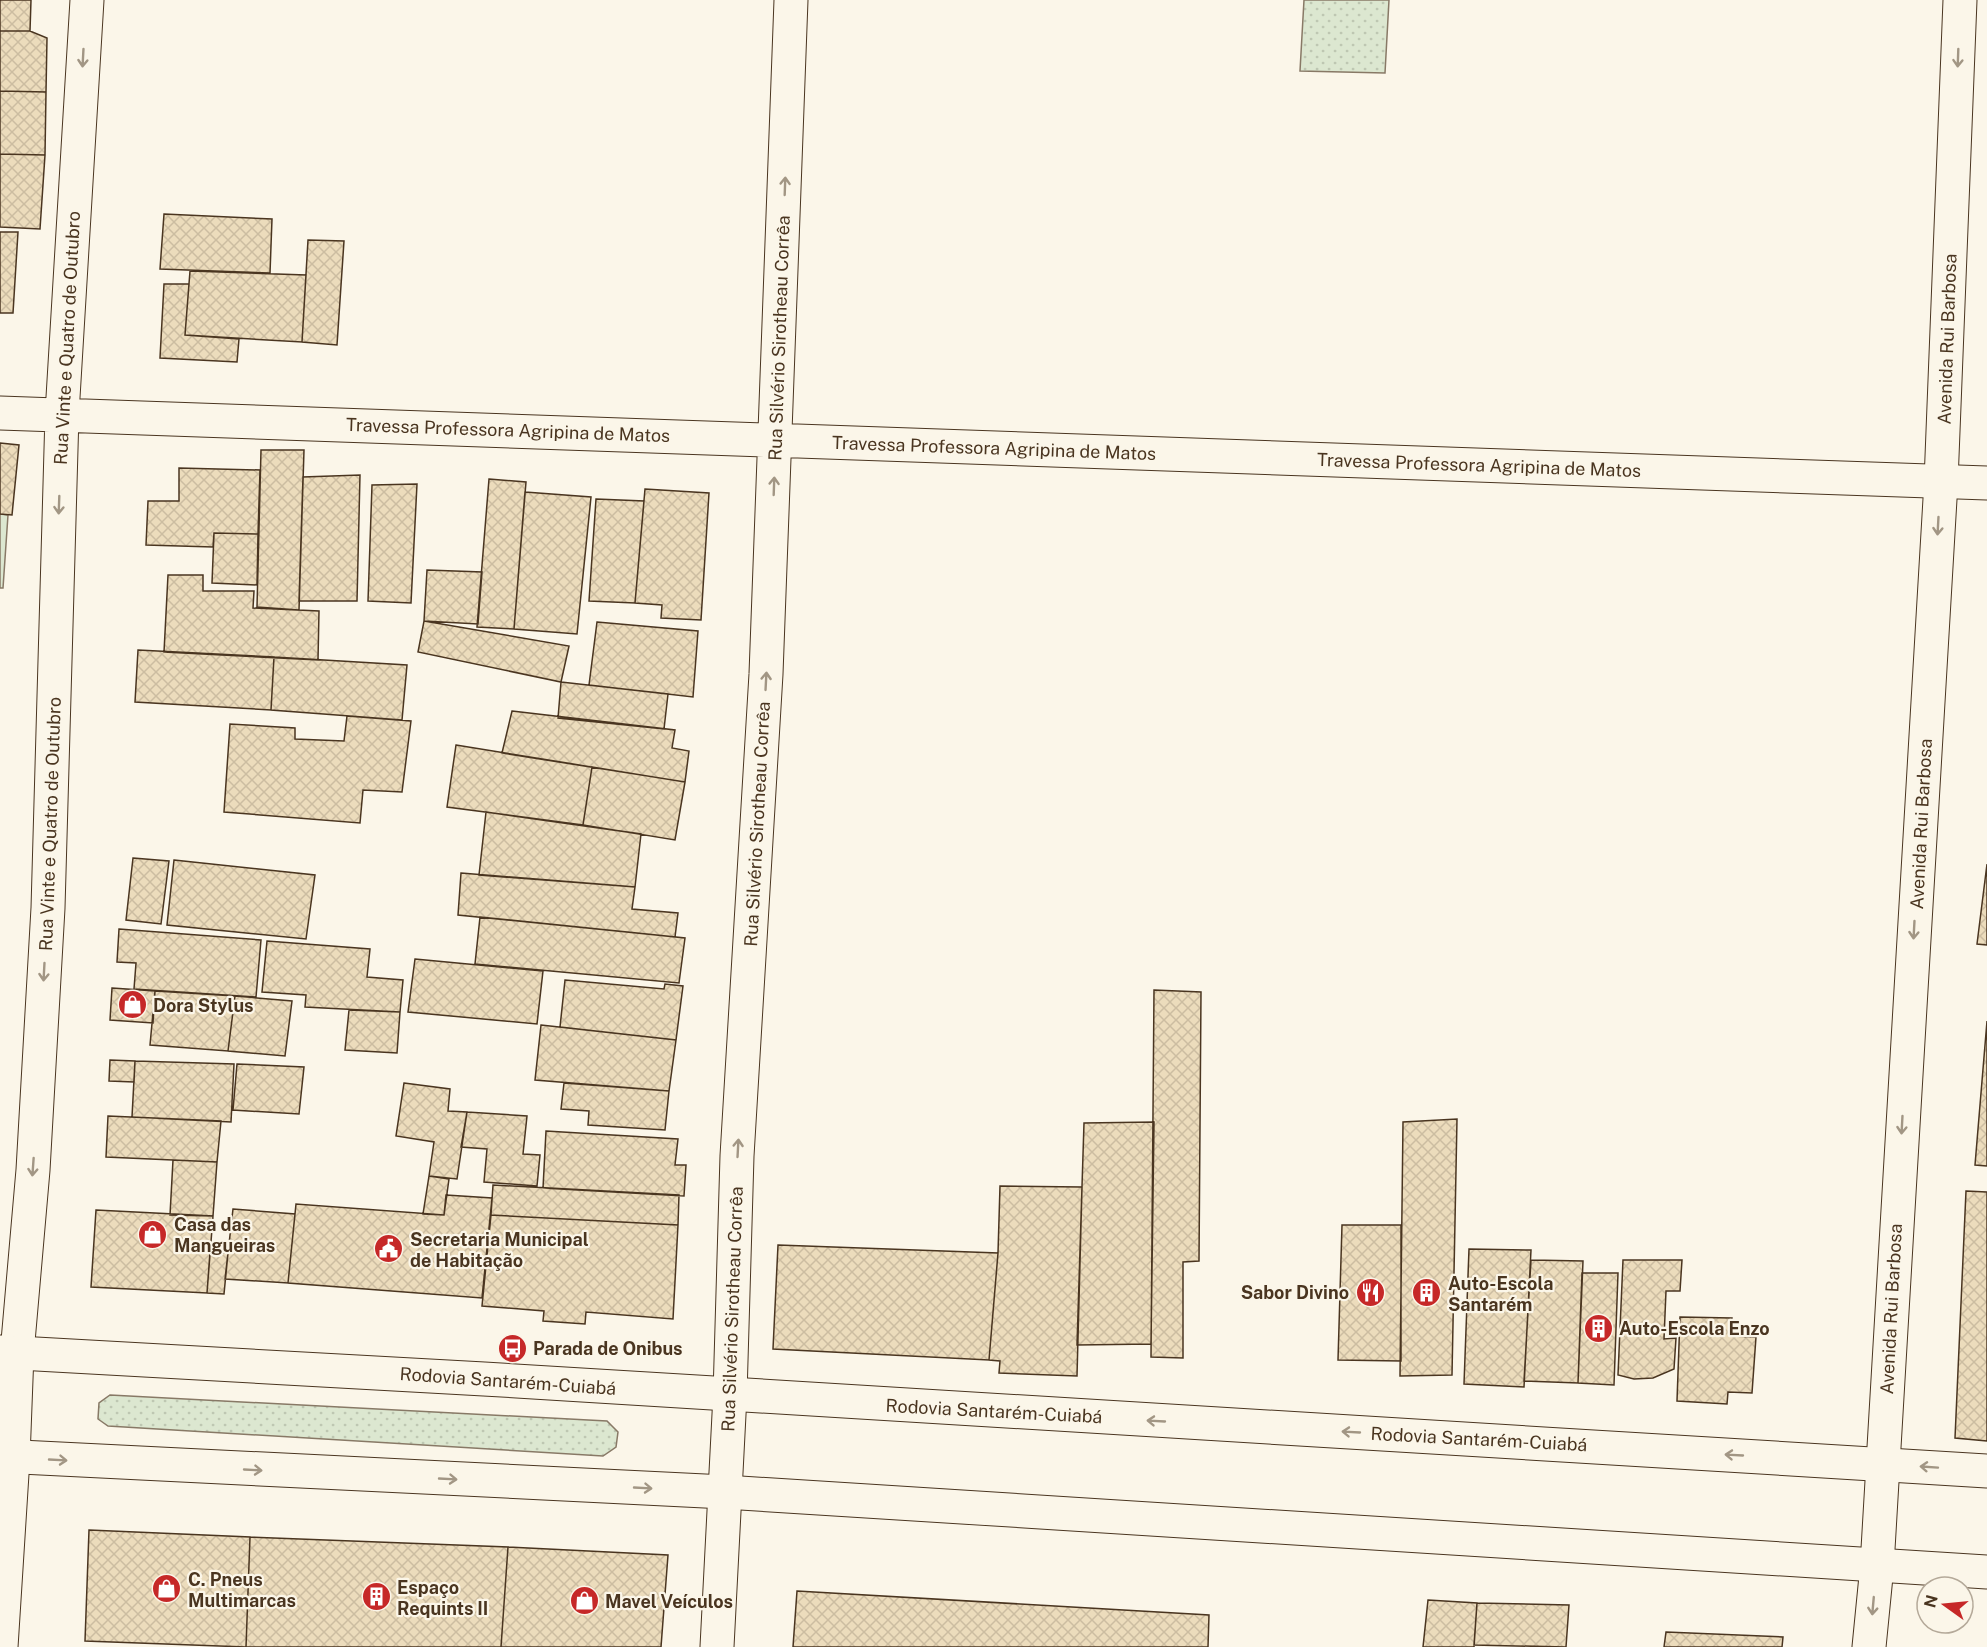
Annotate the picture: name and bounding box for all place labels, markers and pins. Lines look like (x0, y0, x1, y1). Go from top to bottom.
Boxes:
shop icon: Dora Stylus (116, 989, 148, 1021)
place label: Dora Stylus (153, 995, 254, 1016)
place label: Casa das Mangueiras (174, 1214, 275, 1256)
shop icon: Casa das Mangueiras (137, 1218, 169, 1250)
place label: Secretaria Municipal de Habitação (410, 1229, 589, 1271)
public building icon: Secretaria Municipal de Habitação (373, 1233, 405, 1265)
place label: Auto-Escola Santarém (1448, 1273, 1553, 1315)
restaurant icon: Sabor Divino (1354, 1276, 1386, 1308)
building icon: Auto-Escola Santarém (1411, 1277, 1443, 1309)
place label: Sabor Divino (1241, 1282, 1349, 1303)
building icon: Auto-Escola Enzo (1582, 1312, 1614, 1344)
place label: Auto-Escola Enzo (1619, 1318, 1770, 1339)
bus stop icon: Parada de Onibus (496, 1332, 528, 1364)
place label: Parada de Onibus (533, 1338, 683, 1359)
place label: C. Pneus Multimarcas (188, 1569, 296, 1611)
shop icon: C. Pneus Multimarcas (151, 1573, 183, 1605)
place label: Espaço Requints II (397, 1577, 488, 1619)
building icon: Espaço Requints II (360, 1581, 392, 1613)
shop icon: Mavel Veículos (568, 1585, 600, 1617)
place label: Mavel Veículos (605, 1591, 733, 1612)

